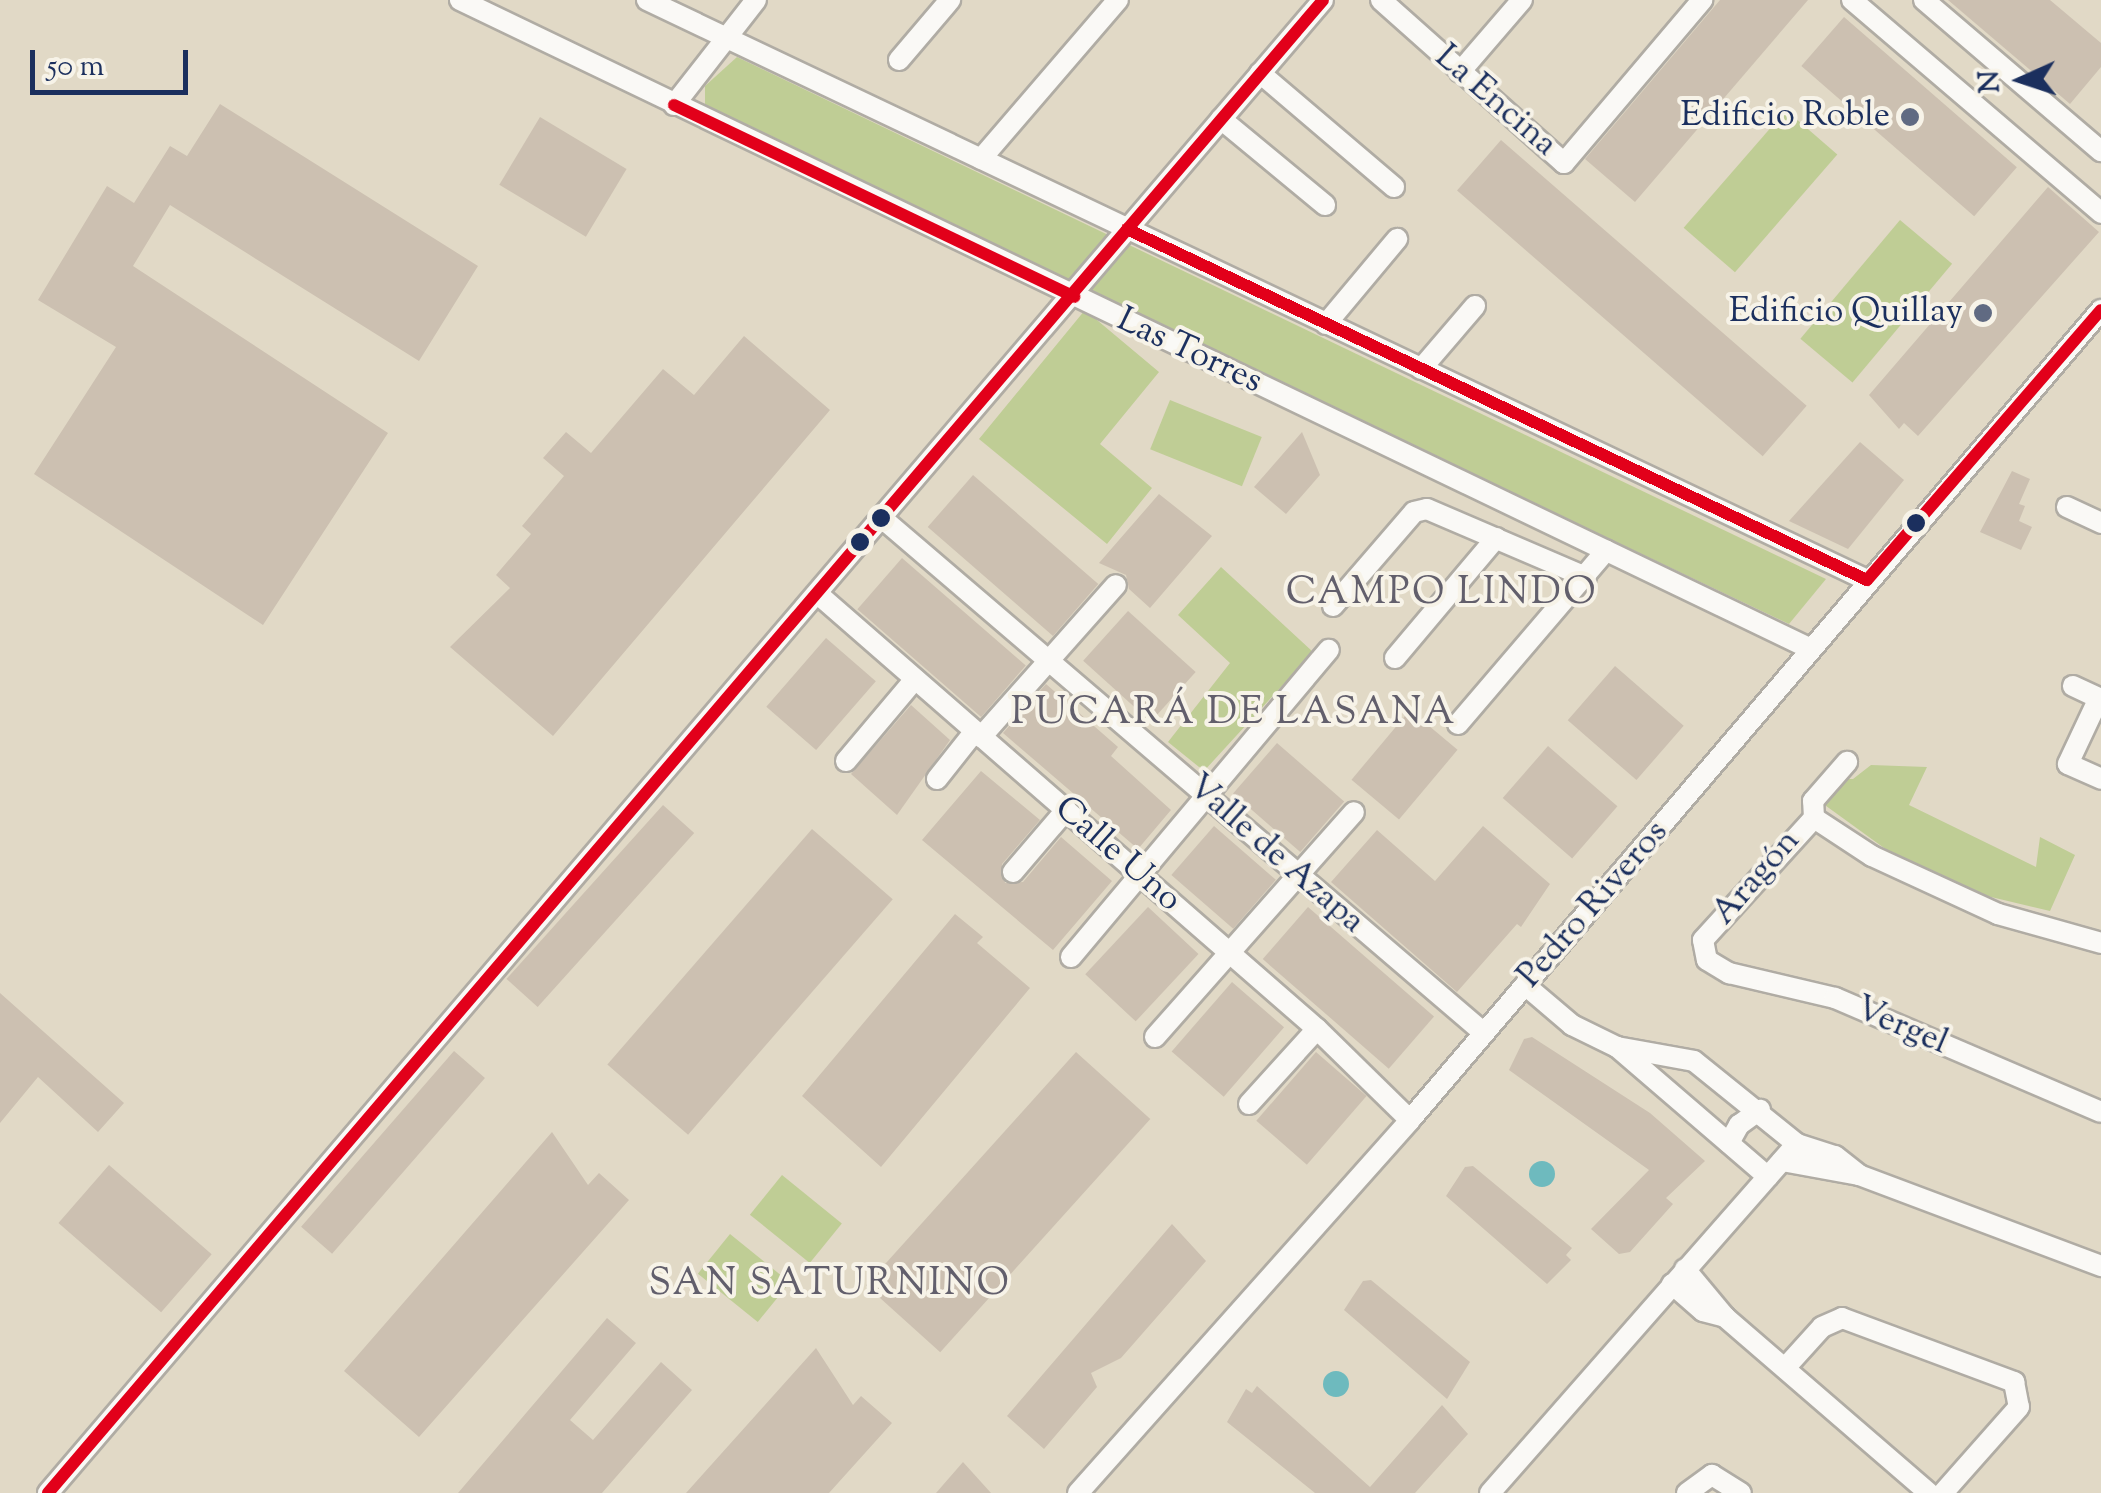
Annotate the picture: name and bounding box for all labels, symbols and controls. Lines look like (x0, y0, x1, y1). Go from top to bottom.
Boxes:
scale bar (35, 30, 192, 92)
north arrow (1971, 30, 2071, 130)
street label: La Encina (1425, 37, 1565, 167)
text: 50 m (47, 46, 104, 89)
text: N (1970, 69, 2012, 94)
place label: Edificio Roble (1680, 96, 1890, 138)
marker: Edificio Roble (1899, 106, 1921, 128)
place label: Edificio Quillay (1729, 292, 1963, 334)
street label: Las Torres (1110, 300, 1268, 404)
marker: Edificio Quillay (1972, 302, 1994, 324)
unlabelled marker (871, 508, 891, 528)
unlabelled marker (1906, 513, 1926, 533)
unlabelled marker (850, 532, 870, 552)
district label: CAMPO LINDO (1286, 572, 1598, 618)
district label: PUCARÁ DE LASANA (1011, 692, 1457, 738)
street label: Valle de Azapa (1178, 767, 1372, 943)
street label: Calle Uno (1045, 788, 1189, 922)
street label: Pedro Riveros (1510, 813, 1678, 997)
street label: Aragón (1704, 821, 1810, 935)
street label: Vergel (1848, 989, 1954, 1065)
district label: SAN SATURNINO (649, 1263, 1011, 1309)

